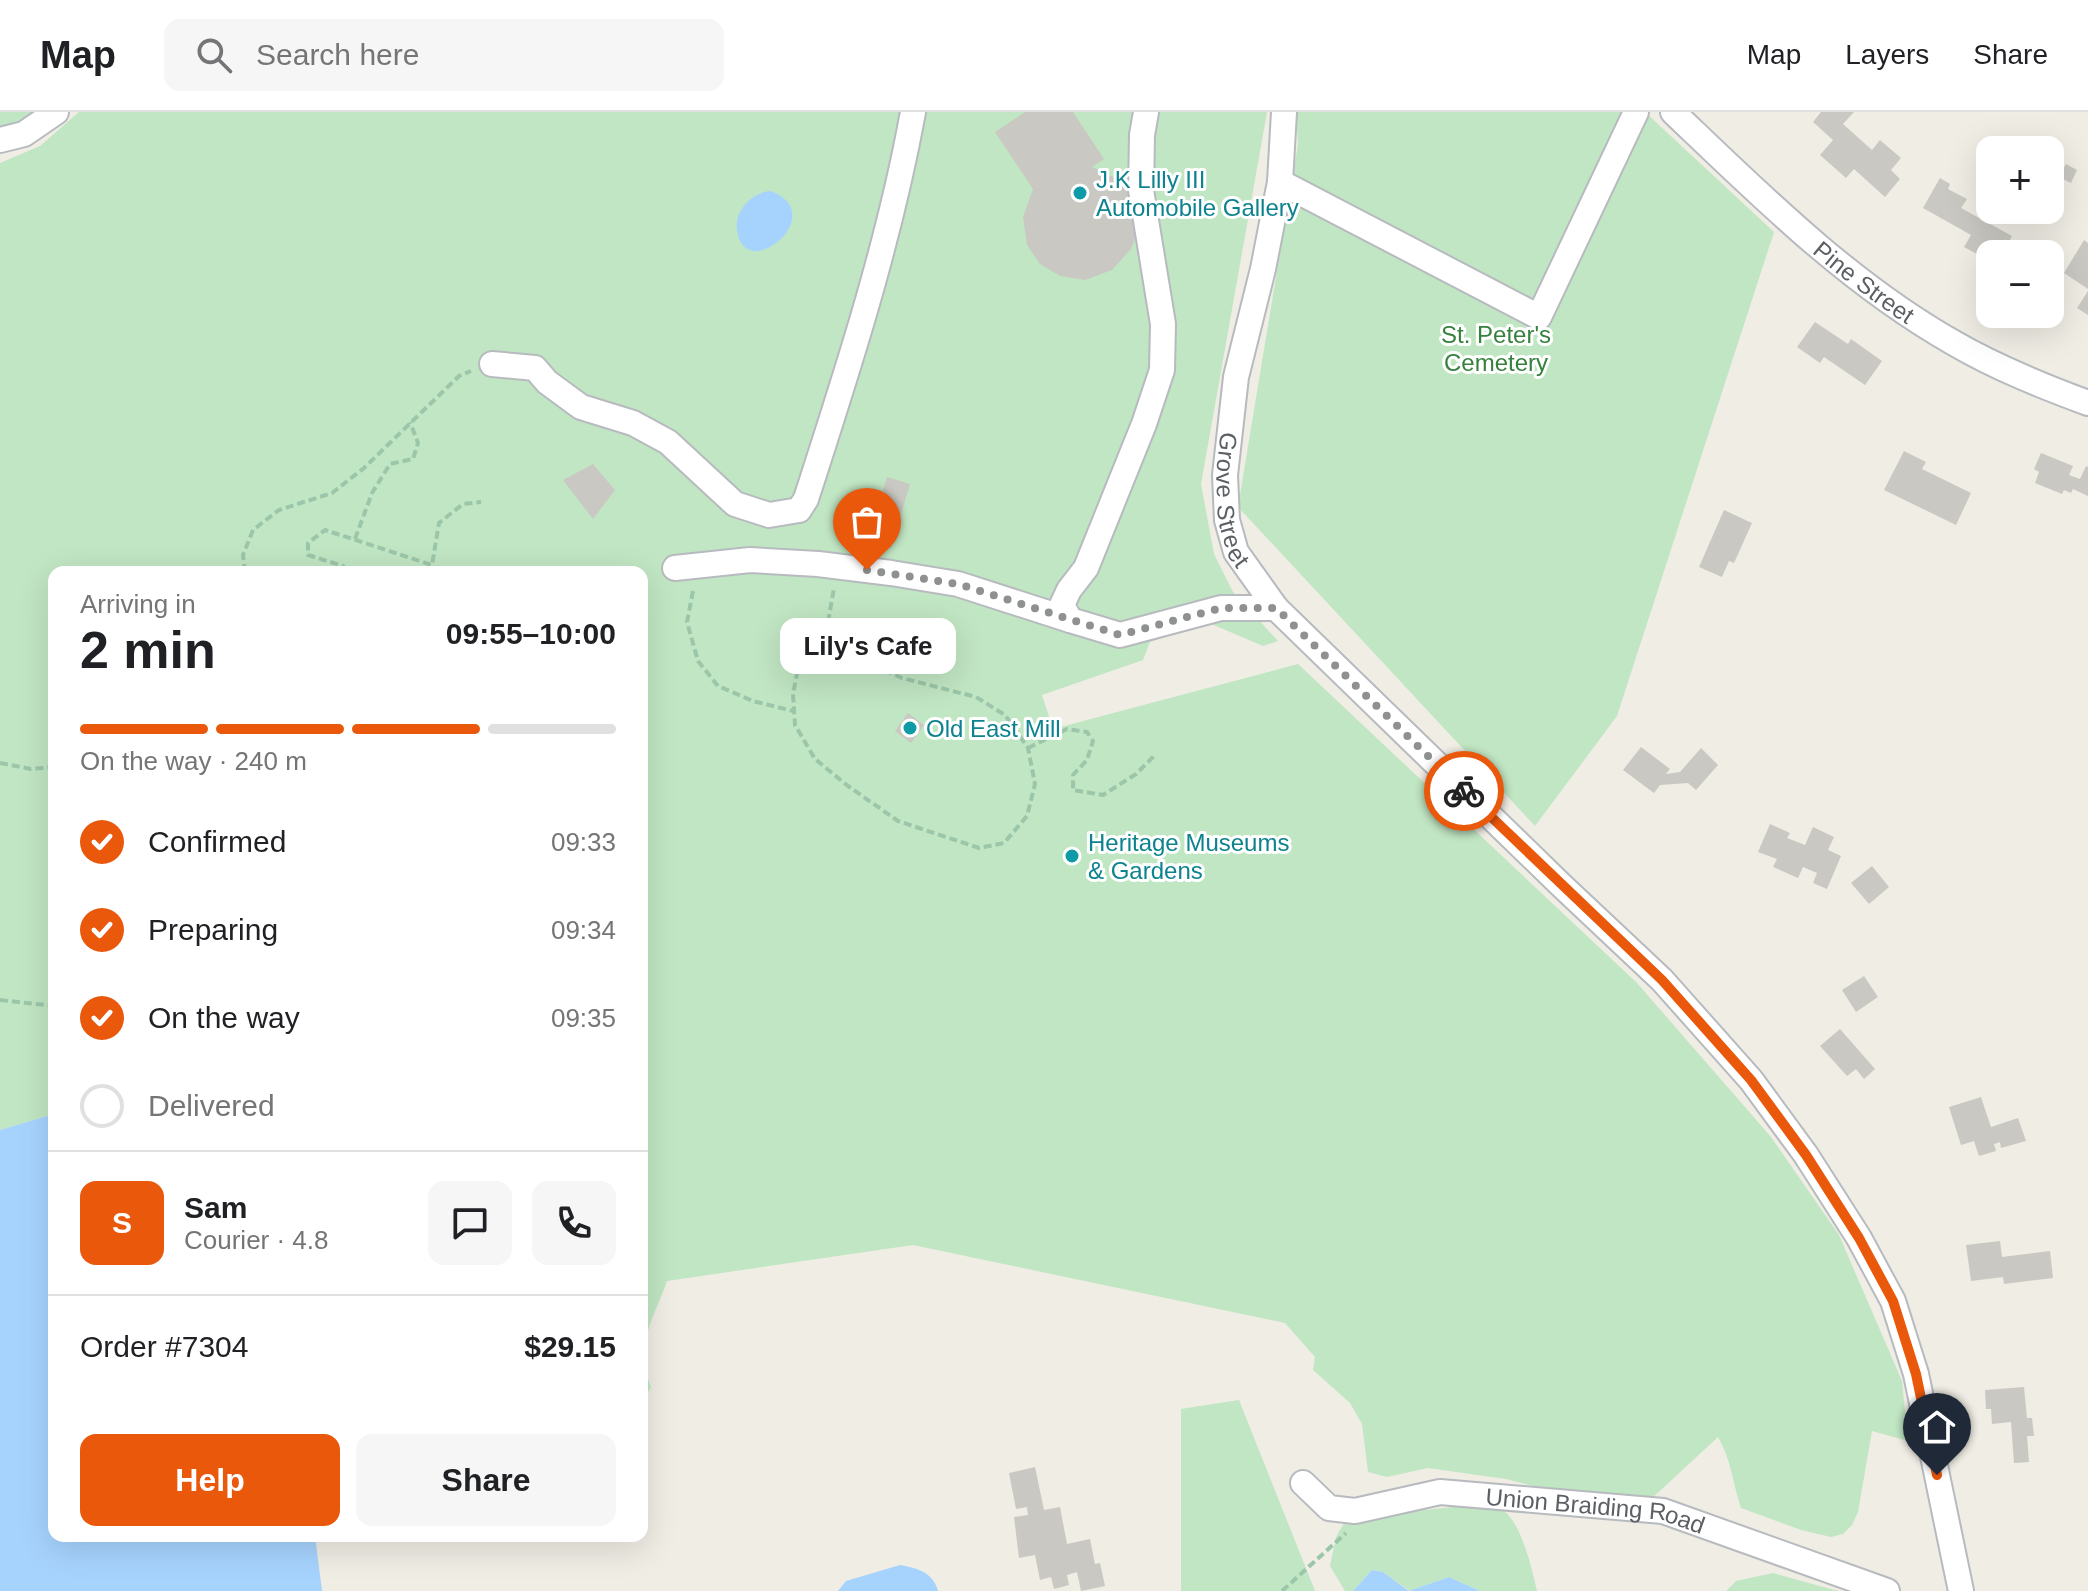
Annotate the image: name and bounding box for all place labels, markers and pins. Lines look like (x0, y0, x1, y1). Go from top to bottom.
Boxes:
place label: J.K Lilly III Automobile Gallery (1096, 166, 1299, 221)
marker: J.K Lilly III Automobile Gallery (1071, 184, 1089, 202)
pin (833, 488, 901, 570)
callout: Lily's Cafe (779, 618, 955, 674)
place label: Old East Mill (926, 715, 1061, 742)
marker: Old East Mill (901, 719, 919, 737)
place label: Heritage Museums & Gardens (1088, 829, 1289, 884)
marker: Heritage Museums & Gardens (1063, 847, 1081, 865)
pin (1903, 1393, 1971, 1475)

